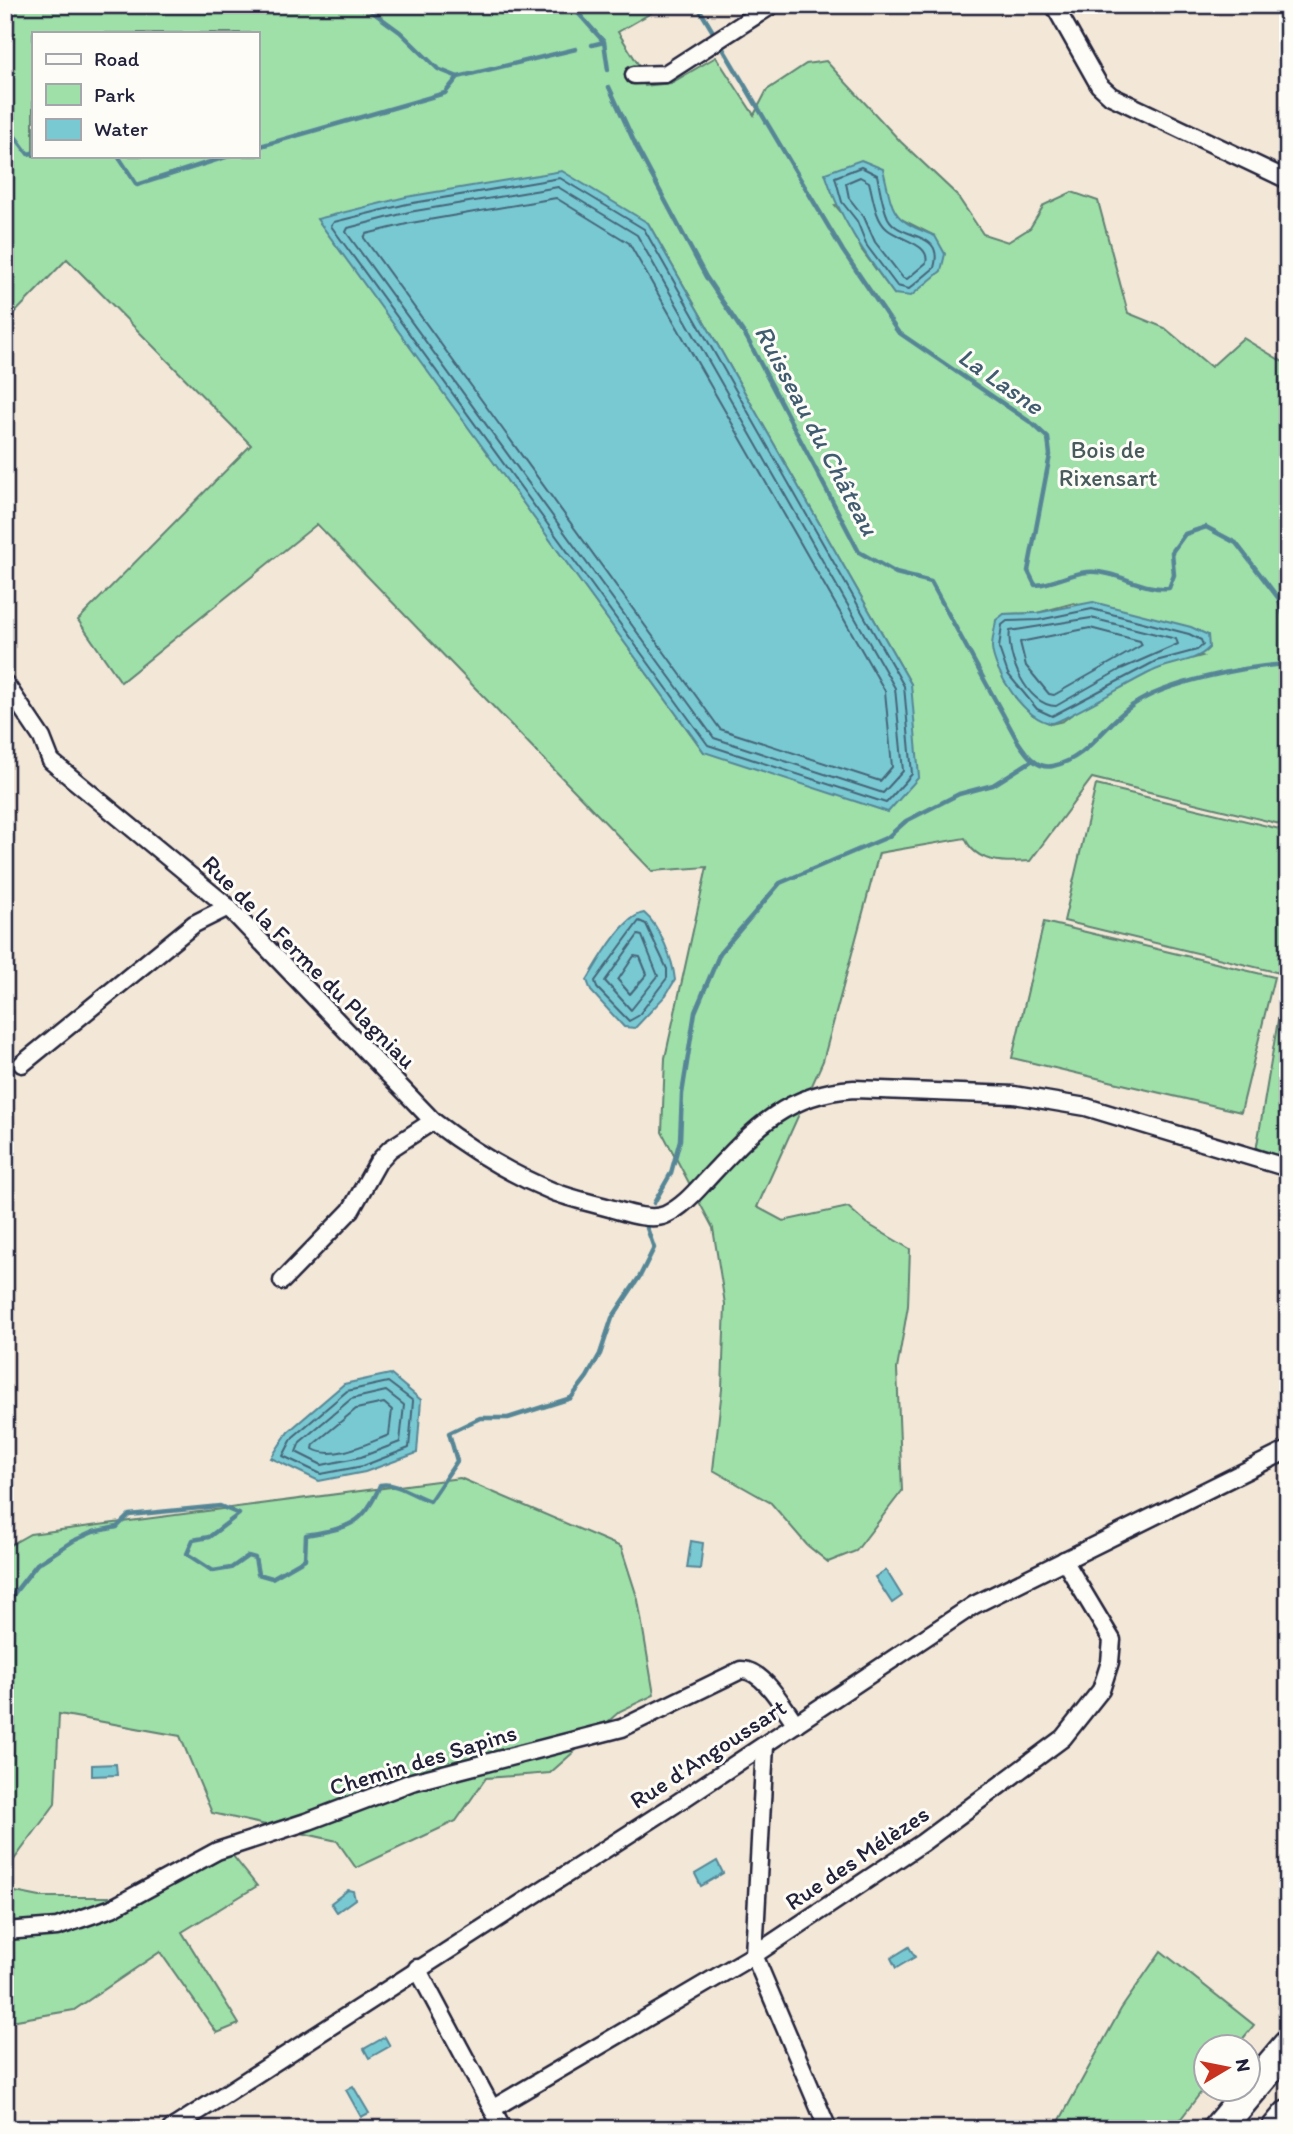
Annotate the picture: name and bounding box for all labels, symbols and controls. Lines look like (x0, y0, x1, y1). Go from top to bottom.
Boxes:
legend (32, 32, 259, 158)
text: Road (94, 46, 140, 71)
text: Park (94, 82, 136, 107)
text: Water (94, 116, 148, 141)
water label: Ruisseau du Château (748, 319, 886, 541)
water label: La Lasne (952, 340, 1051, 423)
park label: Bois de Rixensart (1059, 435, 1157, 492)
street label: Rue de la Ferme du Plagniau (196, 849, 422, 1075)
street label: Rue d'Angoussart (624, 1692, 791, 1815)
street label: Chemin des Sapins (326, 1717, 520, 1802)
street label: Rue des Mélèzes (779, 1799, 934, 1916)
north arrow (1192, 2032, 1262, 2102)
text: N (1231, 2057, 1256, 2073)

